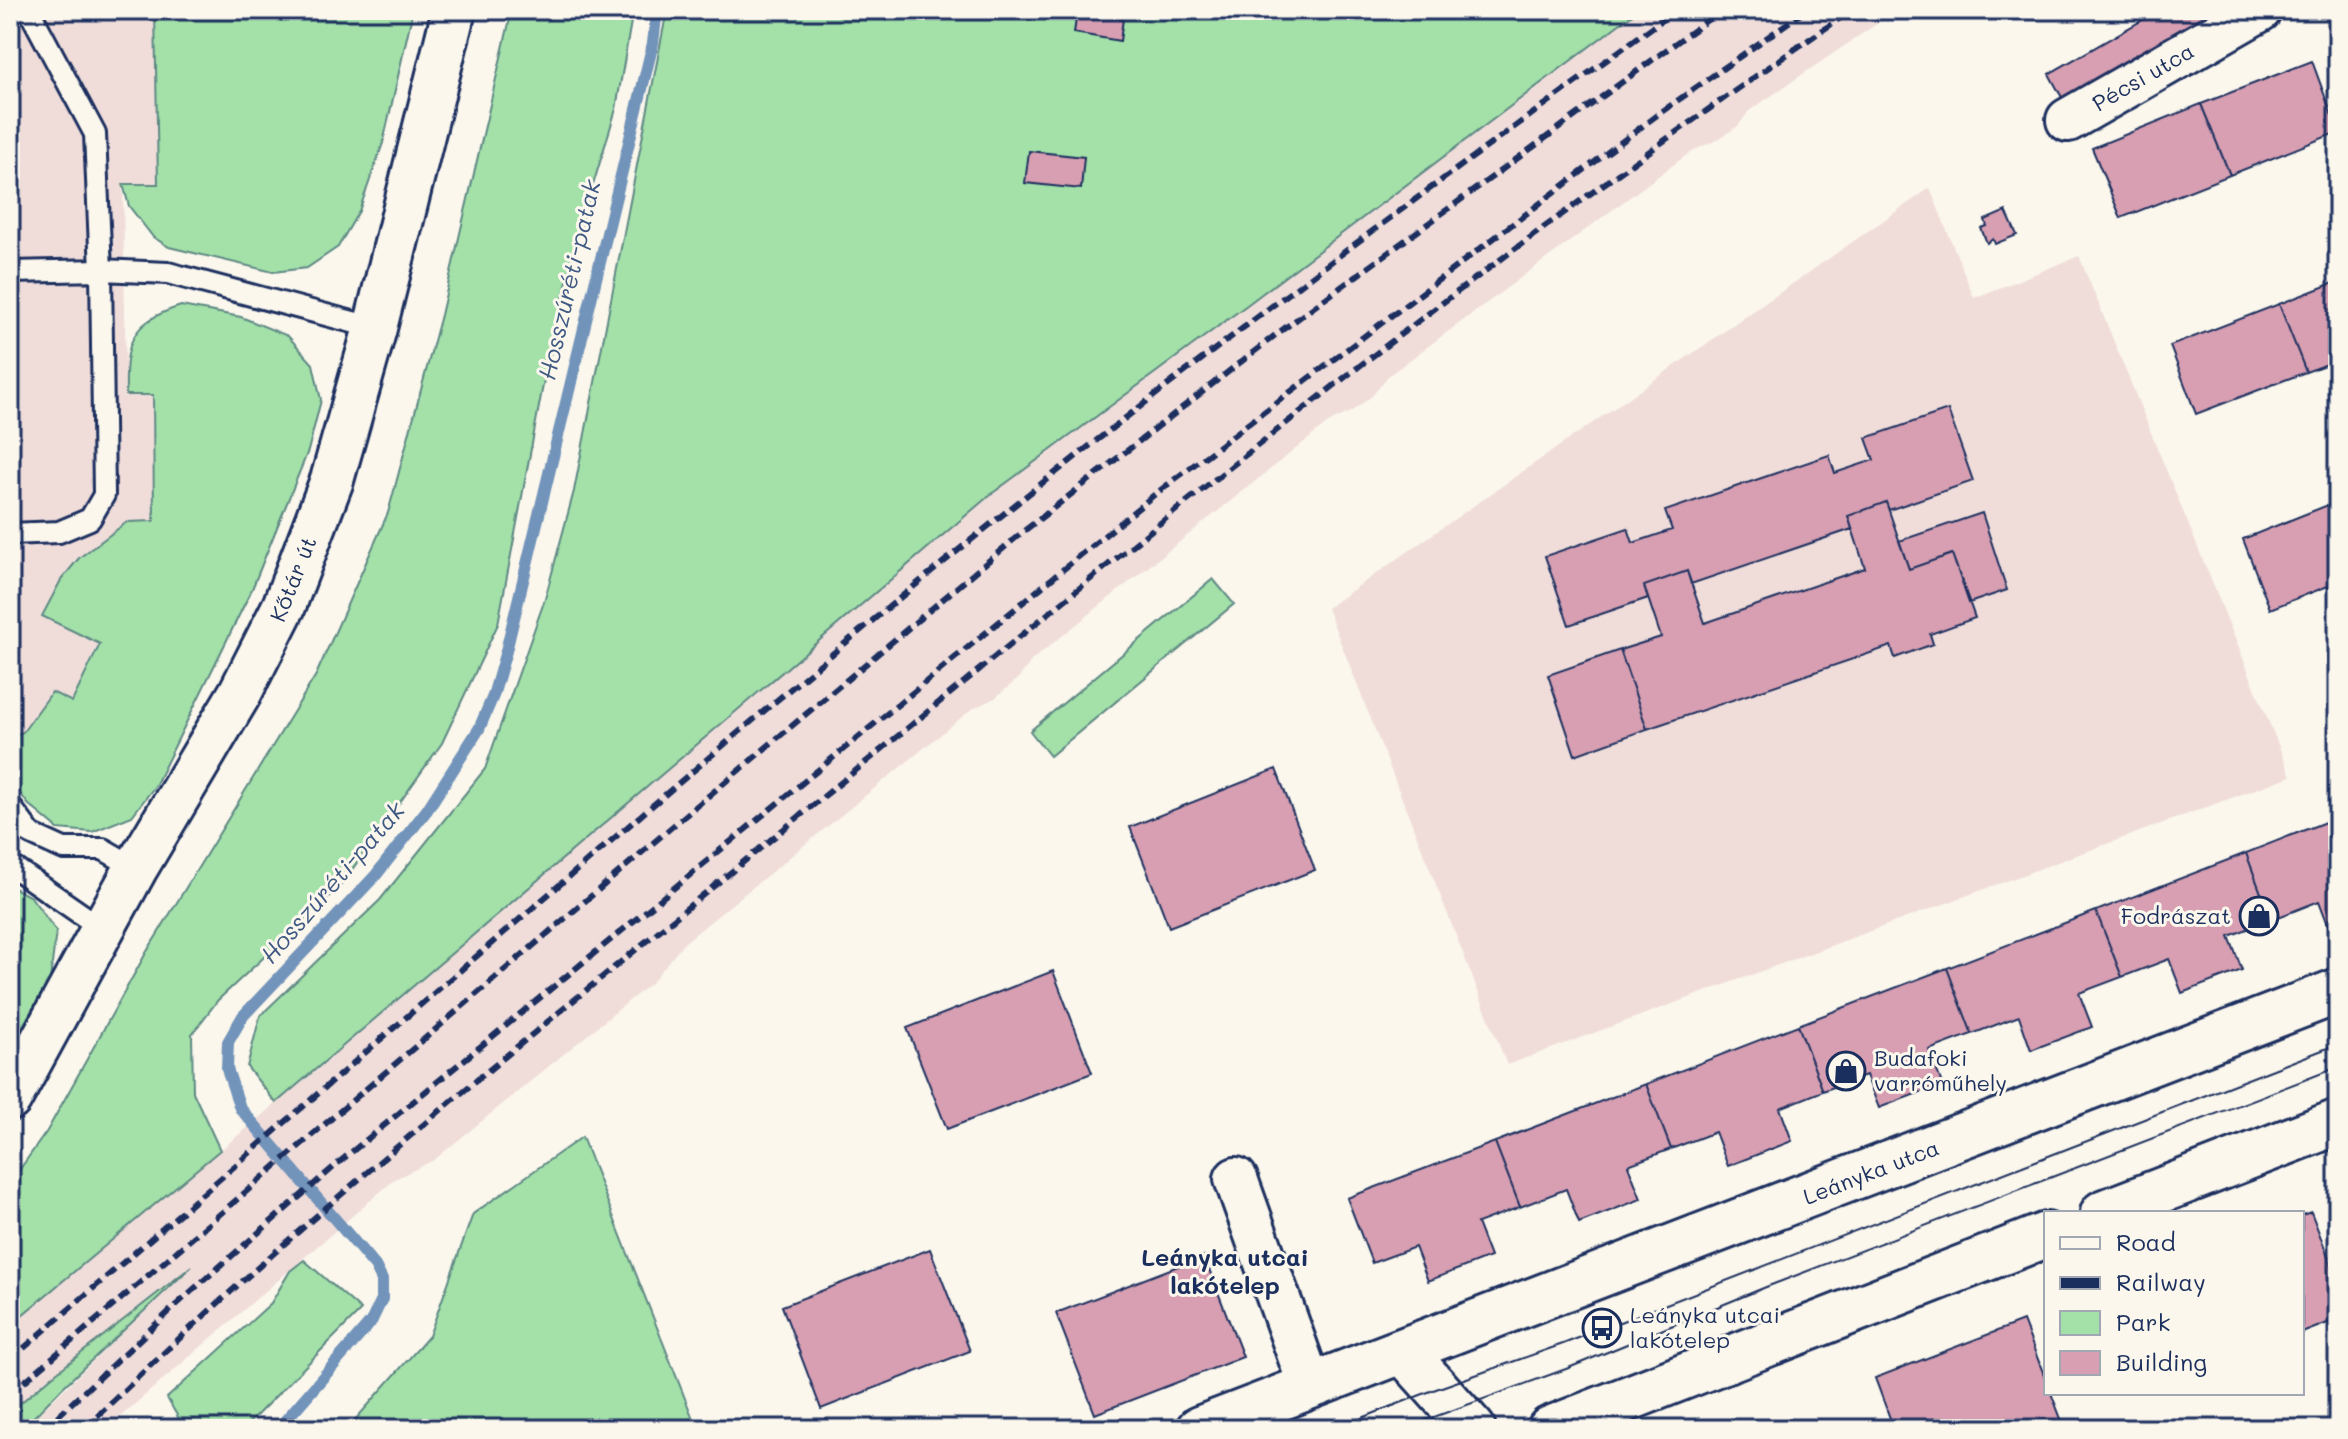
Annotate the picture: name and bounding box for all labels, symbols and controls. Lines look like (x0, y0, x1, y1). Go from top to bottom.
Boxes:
street label: Pécsi utca (2087, 36, 2199, 117)
water label: Hosszúréti-patak (530, 176, 607, 383)
street label: Kőtár út (262, 532, 323, 626)
water label: Hosszúréti-patak (253, 794, 411, 969)
shop icon: Fodrászat (2238, 895, 2280, 937)
place label: Fodrászat (2121, 901, 2231, 930)
place label: Budafoki varróműhely (1874, 1043, 2007, 1097)
shop icon: Budafoki varróműhely (1825, 1050, 1867, 1092)
street label: Leányka utca (1799, 1132, 1943, 1211)
legend (2044, 1211, 2304, 1395)
text: Road (2116, 1226, 2176, 1257)
district label: Leányka utcai lakótelep (1141, 1241, 1309, 1300)
text: Railway (2116, 1266, 2206, 1297)
place label: Leányka utcai lakótelep (1630, 1300, 1780, 1354)
text: Park (2116, 1306, 2170, 1337)
bus stop icon: Leányka utcai lakótelep (1581, 1307, 1623, 1349)
text: Building (2116, 1346, 2207, 1377)

